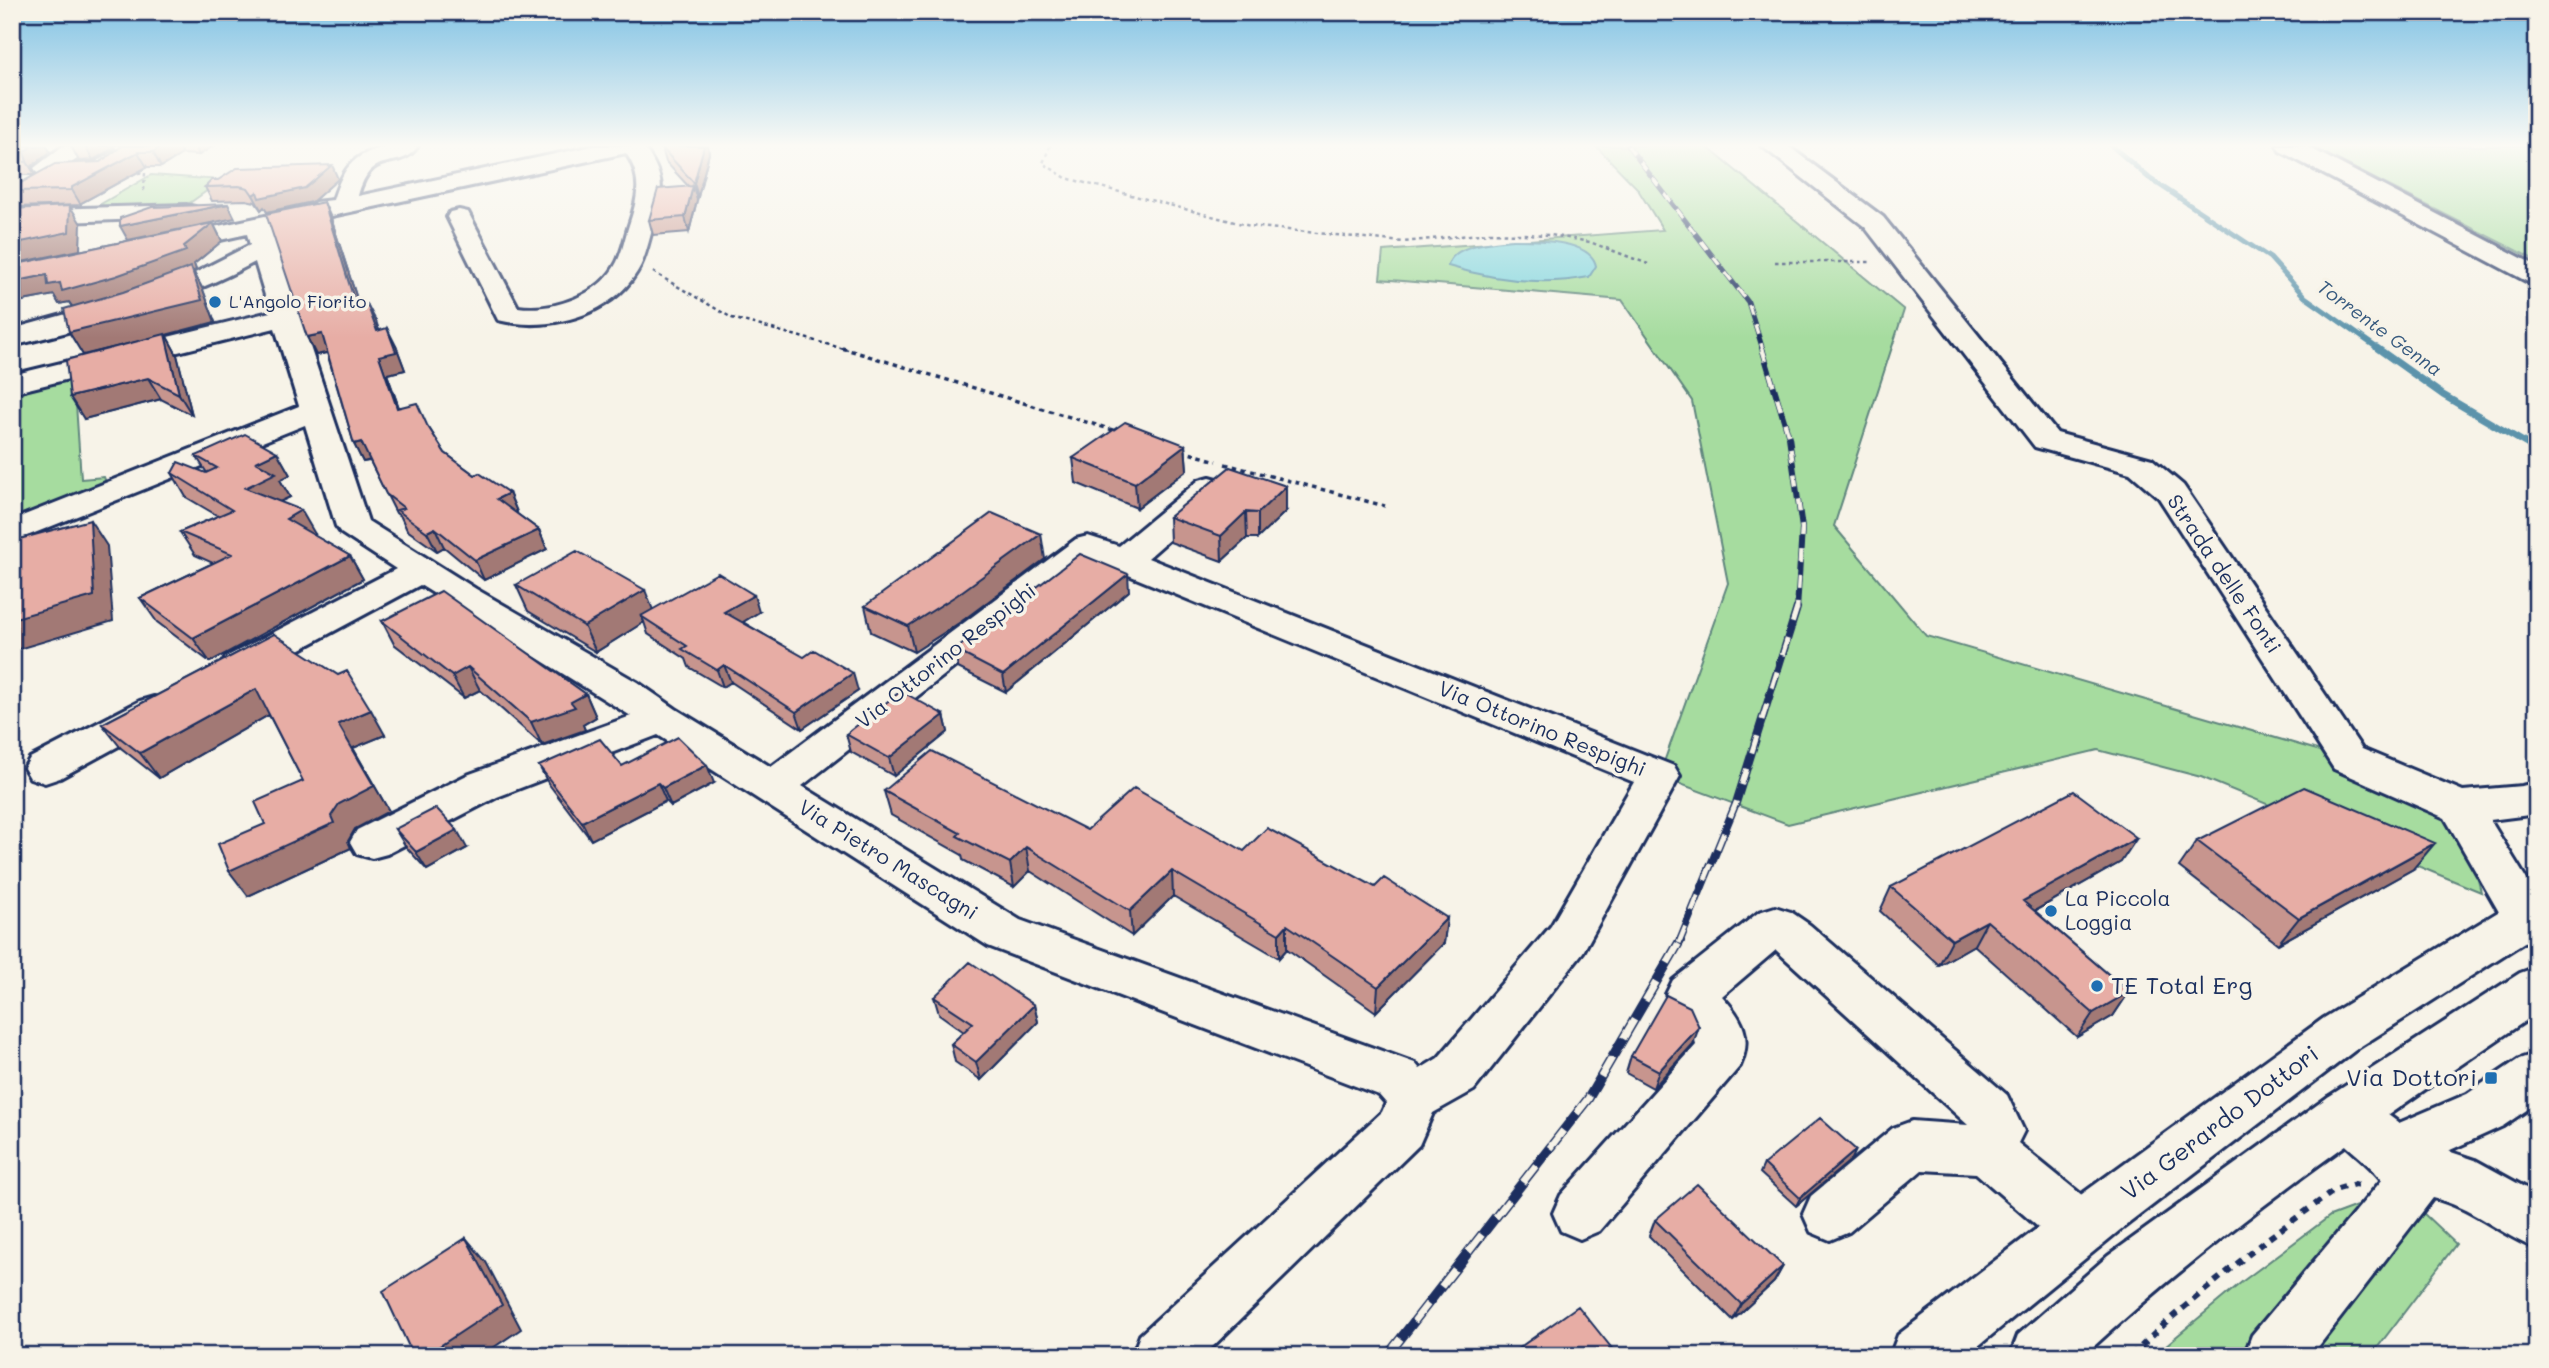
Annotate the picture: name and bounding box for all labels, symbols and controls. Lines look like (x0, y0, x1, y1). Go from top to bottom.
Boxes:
water label: Torrente Genna (2313, 274, 2448, 381)
place label: L'Angolo Fiorito (229, 289, 367, 313)
marker: L'Angolo Fiorito (207, 294, 223, 310)
street label: Strada delle Fonti (2162, 489, 2288, 658)
street label: Via Ottorino Respighi (849, 576, 1041, 734)
street label: Via Ottorino Respighi (1435, 674, 1650, 782)
street label: Via Pietro Mascagni (794, 793, 984, 925)
place label: La Piccola Loggia (2065, 884, 2171, 935)
marker: La Piccola Loggia (2043, 903, 2059, 919)
place label: TE Total Erg (2111, 969, 2252, 1000)
marker: TE Total Erg (2089, 978, 2105, 994)
street label: Via Gerardo Dottori (2114, 1037, 2324, 1206)
place label: Via Dottori (2346, 1061, 2477, 1092)
marker: Via Dottori (2483, 1070, 2499, 1086)

